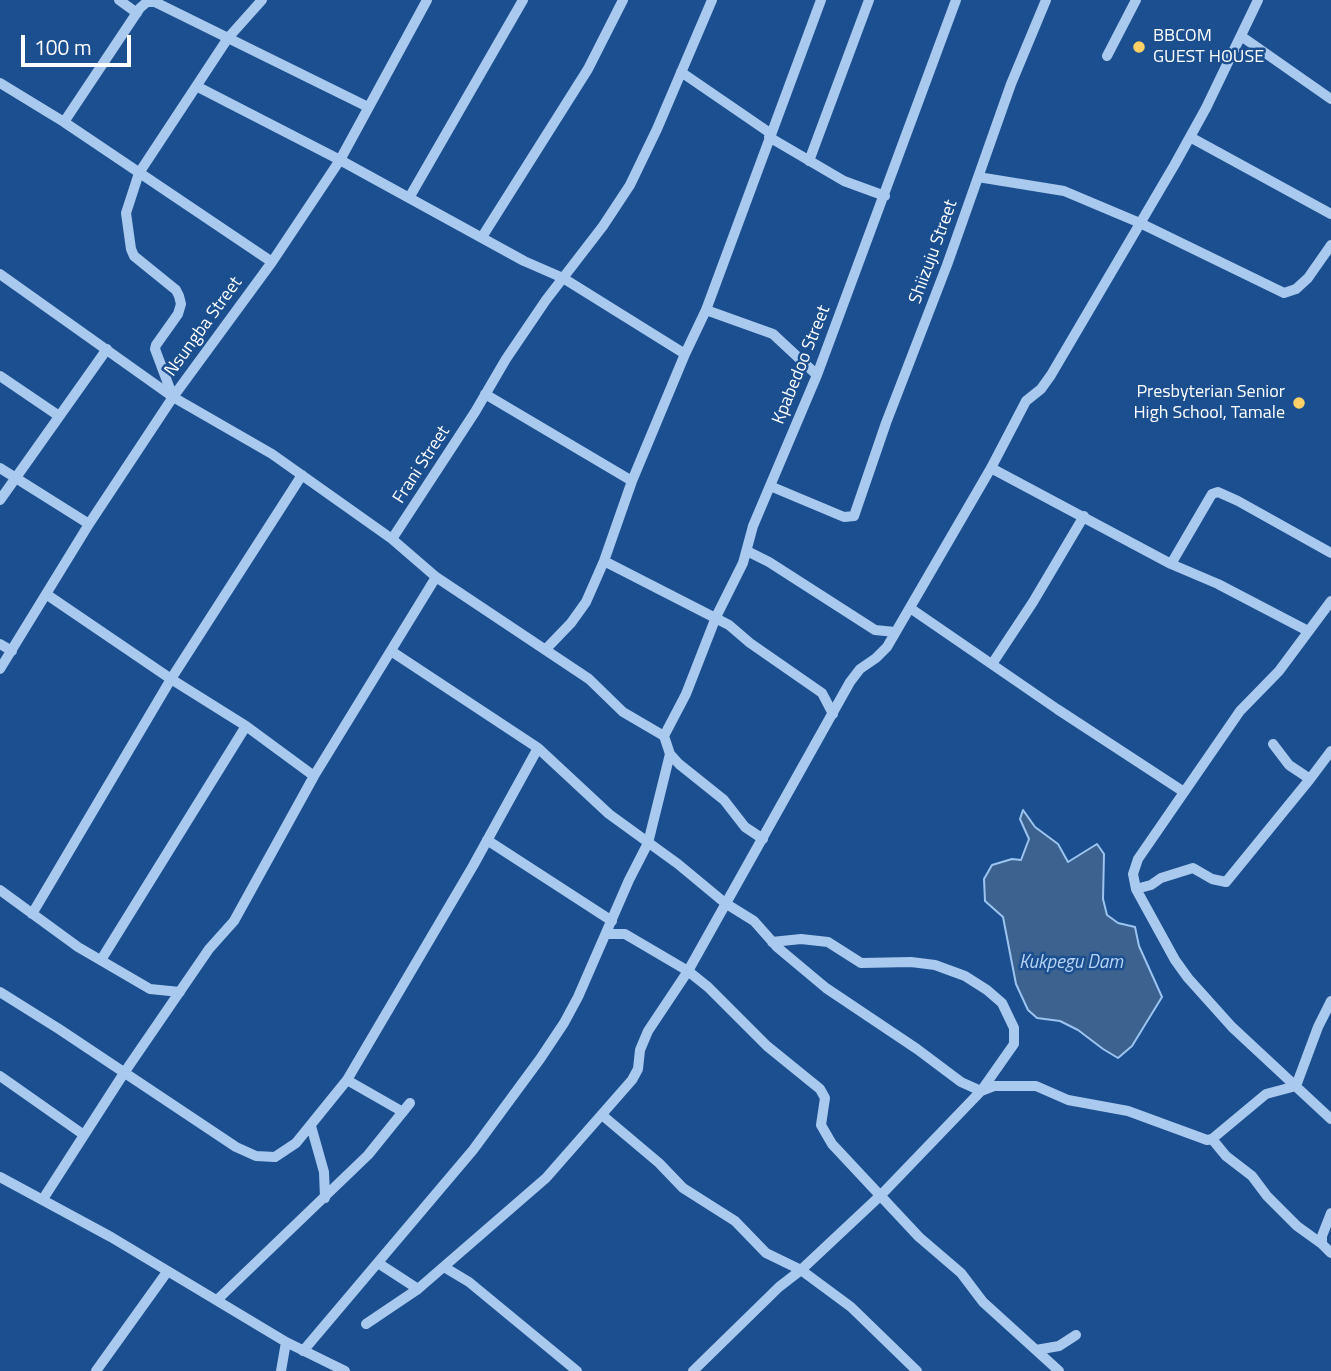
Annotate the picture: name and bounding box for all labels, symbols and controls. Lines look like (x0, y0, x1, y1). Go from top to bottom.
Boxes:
scale bar (24, 21, 135, 65)
place label: BBCOM GUEST HOUSE (1153, 26, 1264, 68)
text: 100 m (34, 31, 91, 63)
marker: BBCOM GUEST HOUSE (1131, 39, 1147, 55)
street label: Shiizuju Street (905, 197, 963, 307)
street label: Nsungba Street (161, 273, 247, 381)
street label: Kpabedoo Street (768, 302, 836, 428)
place label: Presbyterian Senior High School, Tamale (1133, 382, 1285, 424)
marker: Presbyterian Senior High School, Tamale (1291, 395, 1307, 411)
street label: Frani Street (389, 422, 455, 508)
water label: Kukpegu Dam (1019, 952, 1123, 974)

